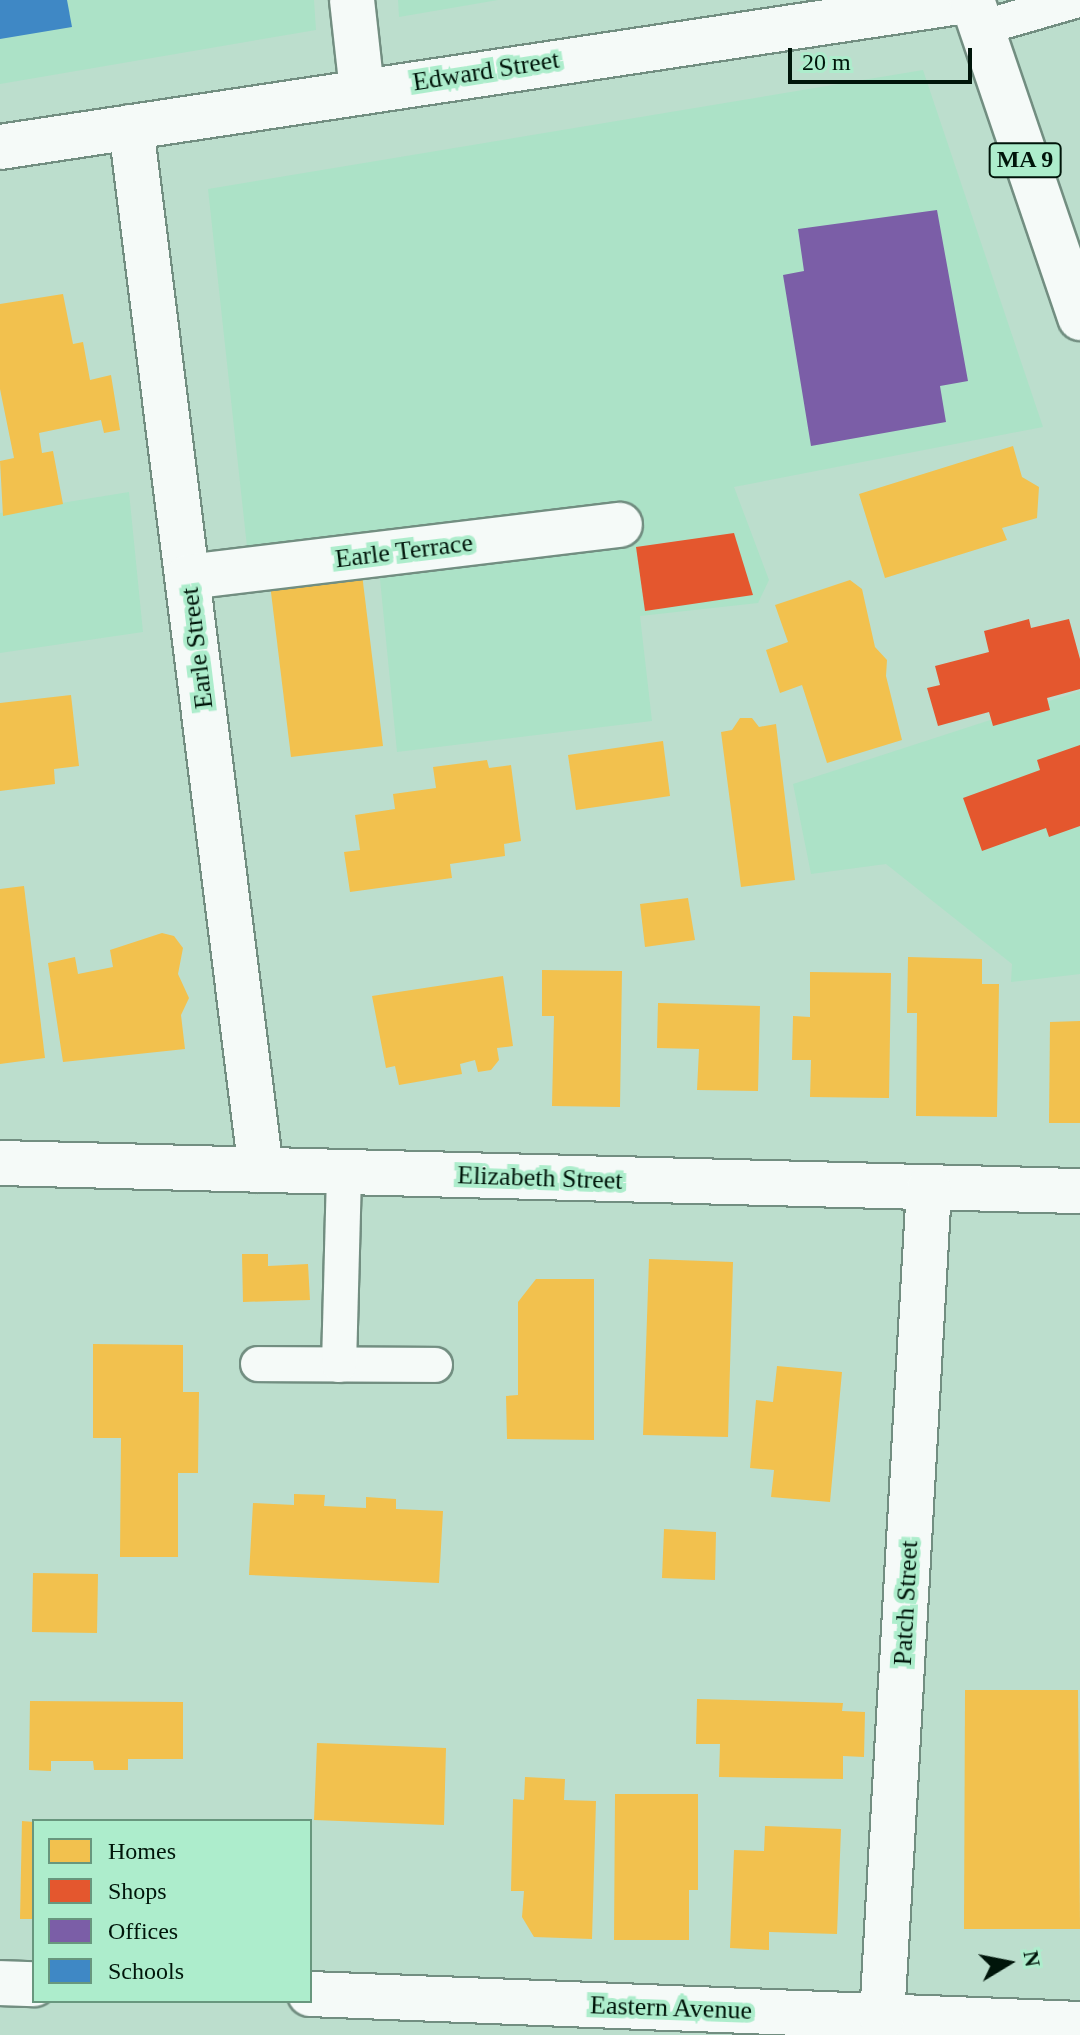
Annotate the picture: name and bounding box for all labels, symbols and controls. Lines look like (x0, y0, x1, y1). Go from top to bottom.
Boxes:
scale bar (792, 32, 976, 82)
street label: Edward Street (410, 44, 562, 98)
text: 20 m (802, 49, 851, 75)
road number: MA 9 (987, 140, 1063, 180)
street label: Earle Terrace (333, 527, 475, 575)
street label: Earle Street (174, 586, 220, 710)
street label: Elizabeth Street (457, 1160, 623, 1196)
street label: Patch Street (887, 1540, 925, 1666)
legend (32, 1819, 312, 2003)
text: Homes (108, 1838, 176, 1864)
text: Shops (108, 1878, 167, 1904)
text: Offices (108, 1918, 178, 1944)
north arrow (968, 1923, 1048, 2003)
text: N (1018, 1949, 1046, 1969)
text: Schools (108, 1958, 184, 1984)
street label: Eastern Avenue (589, 1990, 753, 2026)

